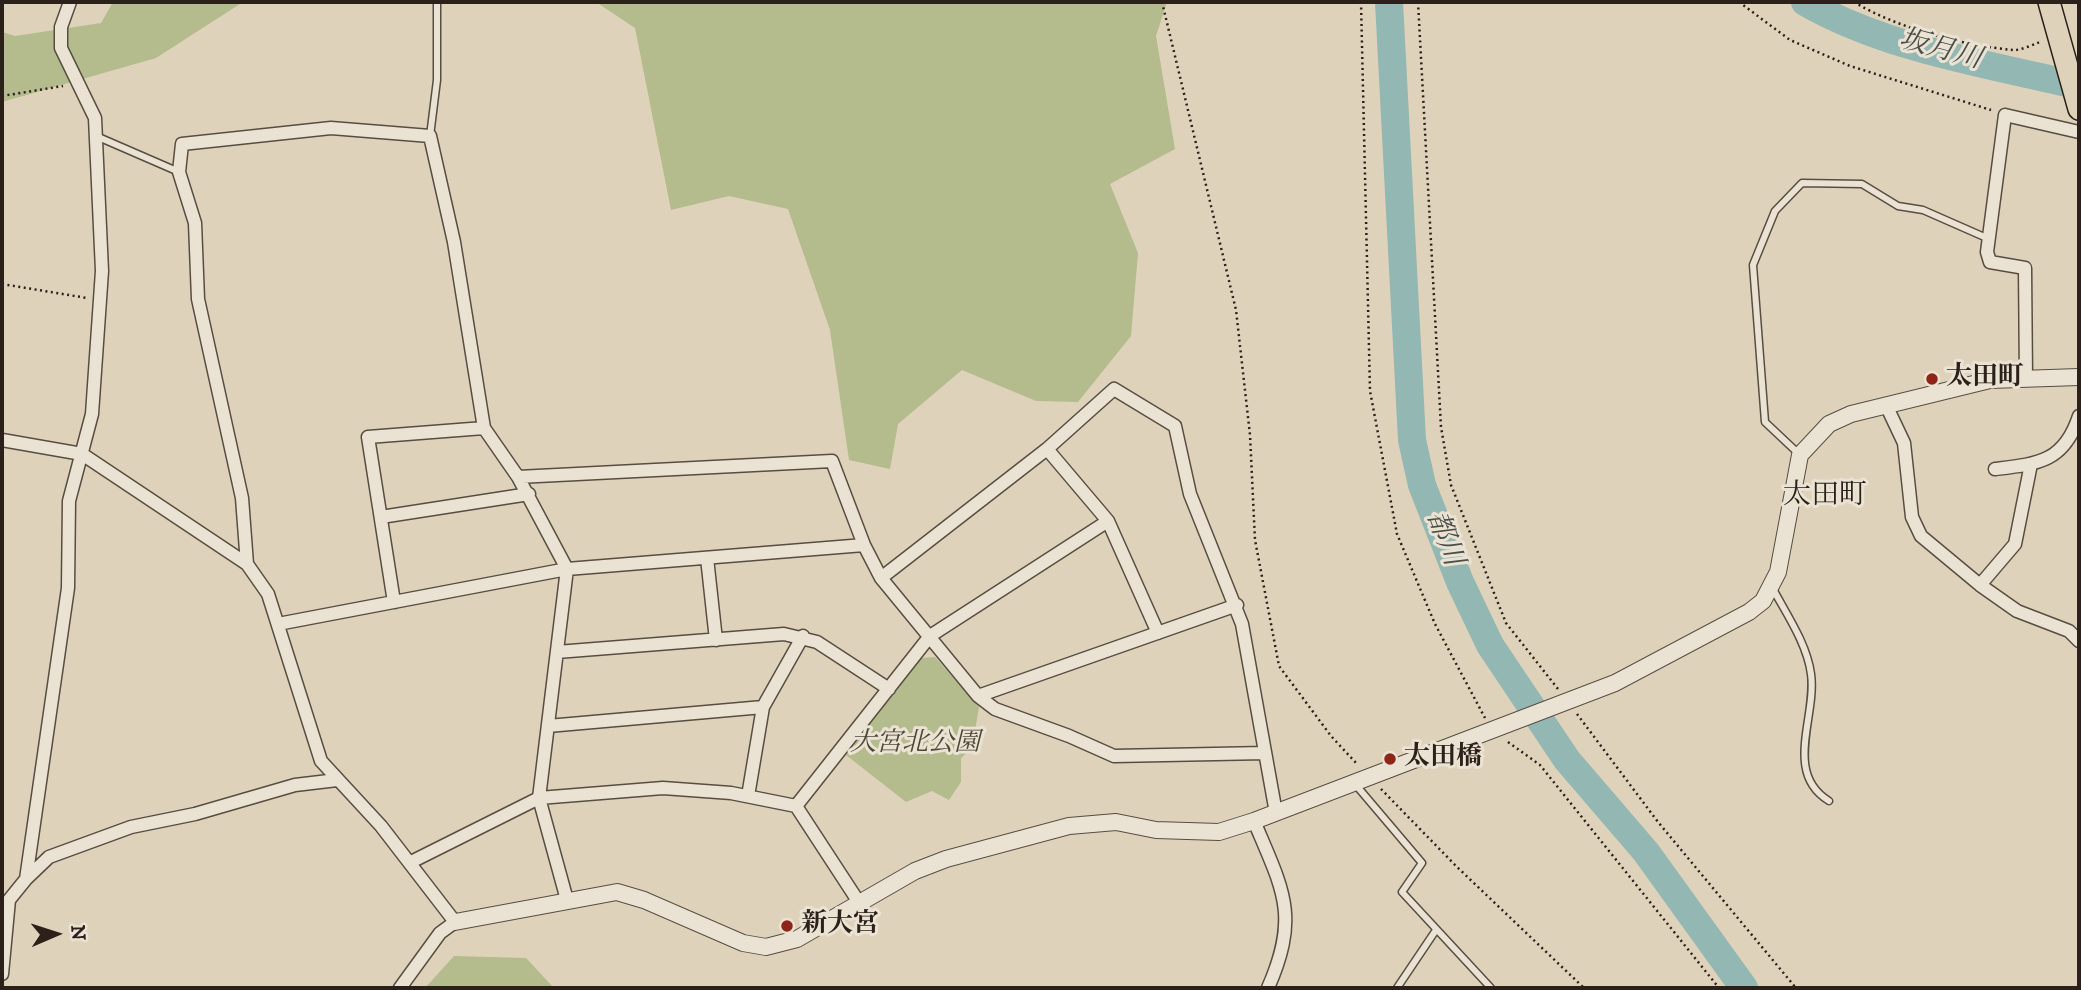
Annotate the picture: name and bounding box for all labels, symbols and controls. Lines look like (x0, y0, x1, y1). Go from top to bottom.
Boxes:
water label: 坂月川 (1895, 24, 1985, 78)
place label: 太田町 (1946, 363, 2024, 395)
marker: 太田町 (1924, 371, 1940, 387)
district label: 太田町 (1783, 480, 1867, 514)
water label: 都川 (1417, 507, 1469, 571)
park label: 大宮北公園 (850, 729, 980, 761)
place label: 太田橋 (1404, 743, 1482, 775)
marker: 太田橋 (1382, 751, 1398, 767)
north arrow (21, 899, 91, 969)
place label: 新大宮 (801, 910, 879, 942)
marker: 新大宮 (779, 918, 795, 934)
text: N (66, 924, 89, 941)

